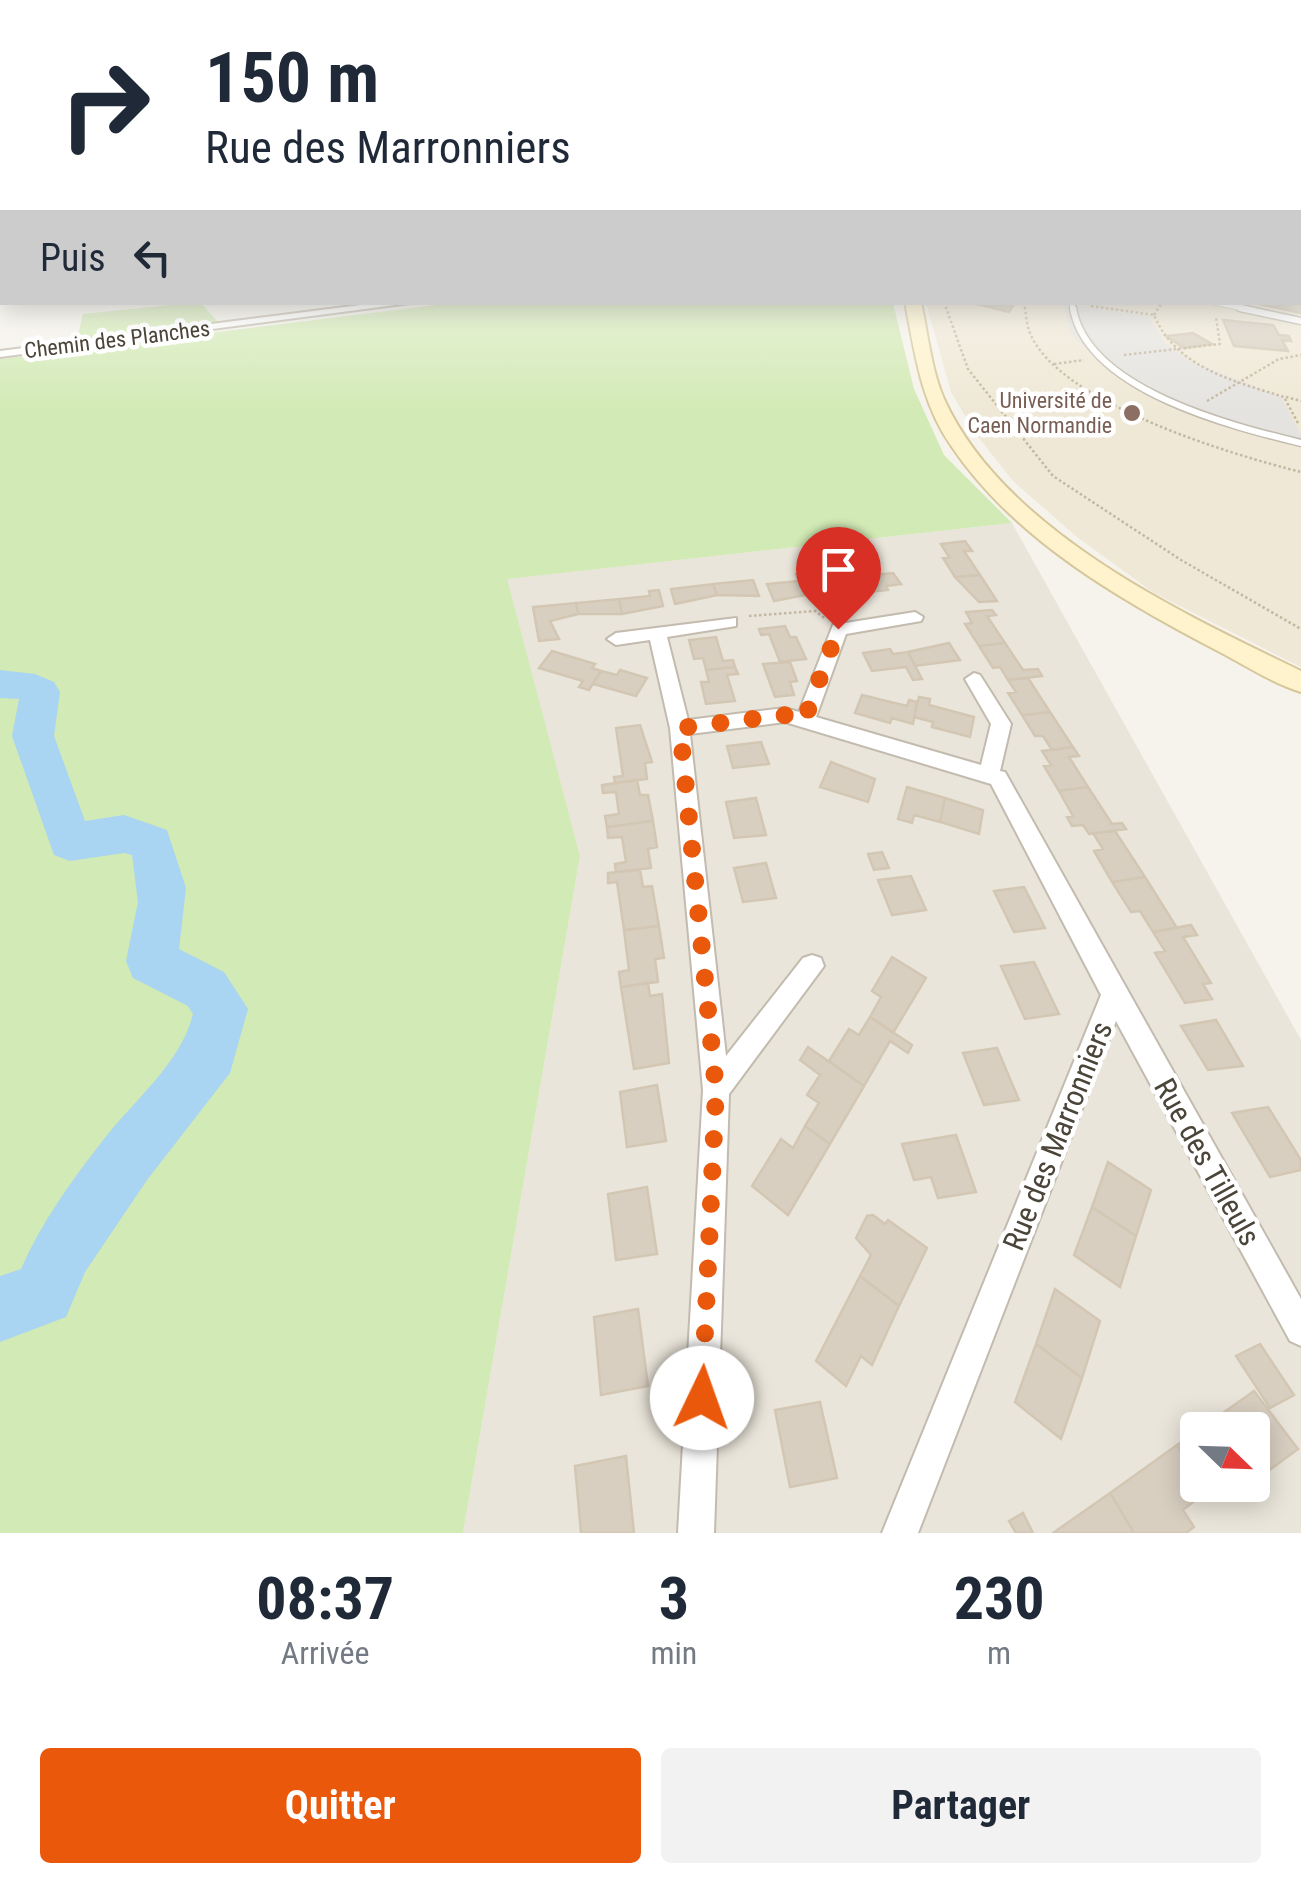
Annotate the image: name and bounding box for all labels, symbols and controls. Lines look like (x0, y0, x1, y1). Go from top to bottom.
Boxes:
text: 150 m (205, 37, 379, 119)
icon: right (40, 40, 170, 170)
text: Rue des Marronniers (205, 121, 571, 174)
icon: left (125, 230, 180, 285)
text: Puis (40, 236, 105, 280)
street label: Chemin des Planches (23, 316, 211, 363)
place label: Université de Caen Normandie (968, 388, 1112, 438)
marker: Université de Caen Normandie (1121, 402, 1143, 424)
pin (796, 527, 881, 630)
icon: arrive (811, 542, 866, 597)
street label: Rue des Marronniers (996, 1016, 1119, 1255)
street label: Rue des Tilleuls (1147, 1072, 1268, 1251)
position arrow (650, 1346, 754, 1450)
north arrow (1180, 1412, 1270, 1502)
map controls (1180, 1412, 1270, 1502)
text: 08:37 (256, 1563, 394, 1634)
text: 3 (659, 1563, 689, 1634)
text: 230 (954, 1563, 1045, 1634)
text: Arrivée (281, 1634, 370, 1672)
text: min (650, 1634, 697, 1672)
text: m (987, 1634, 1011, 1672)
button: Quitter (40, 1748, 641, 1863)
button: Partager (661, 1748, 1261, 1863)

